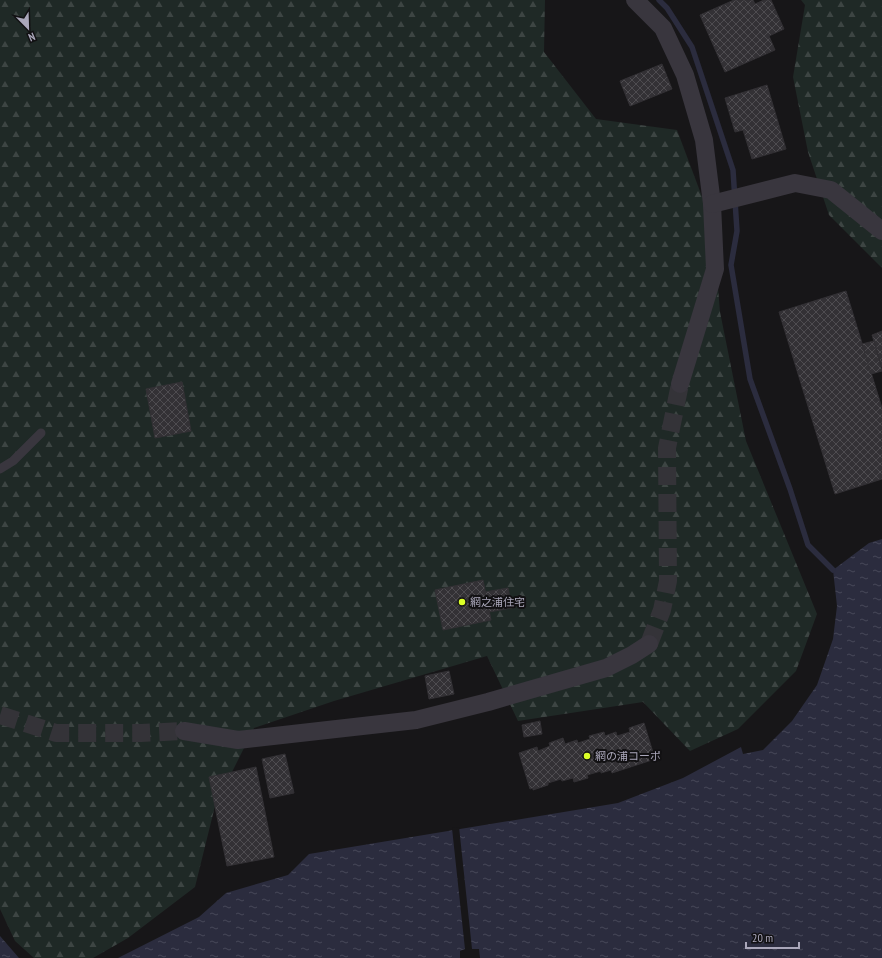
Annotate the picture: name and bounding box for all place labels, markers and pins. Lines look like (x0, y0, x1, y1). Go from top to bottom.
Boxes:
place label: 網之浦住宅 (470, 595, 525, 609)
marker: 網之浦住宅 (457, 597, 467, 607)
place label: 網の浦コーポ (595, 749, 661, 763)
marker: 網の浦コーポ (582, 751, 592, 761)

